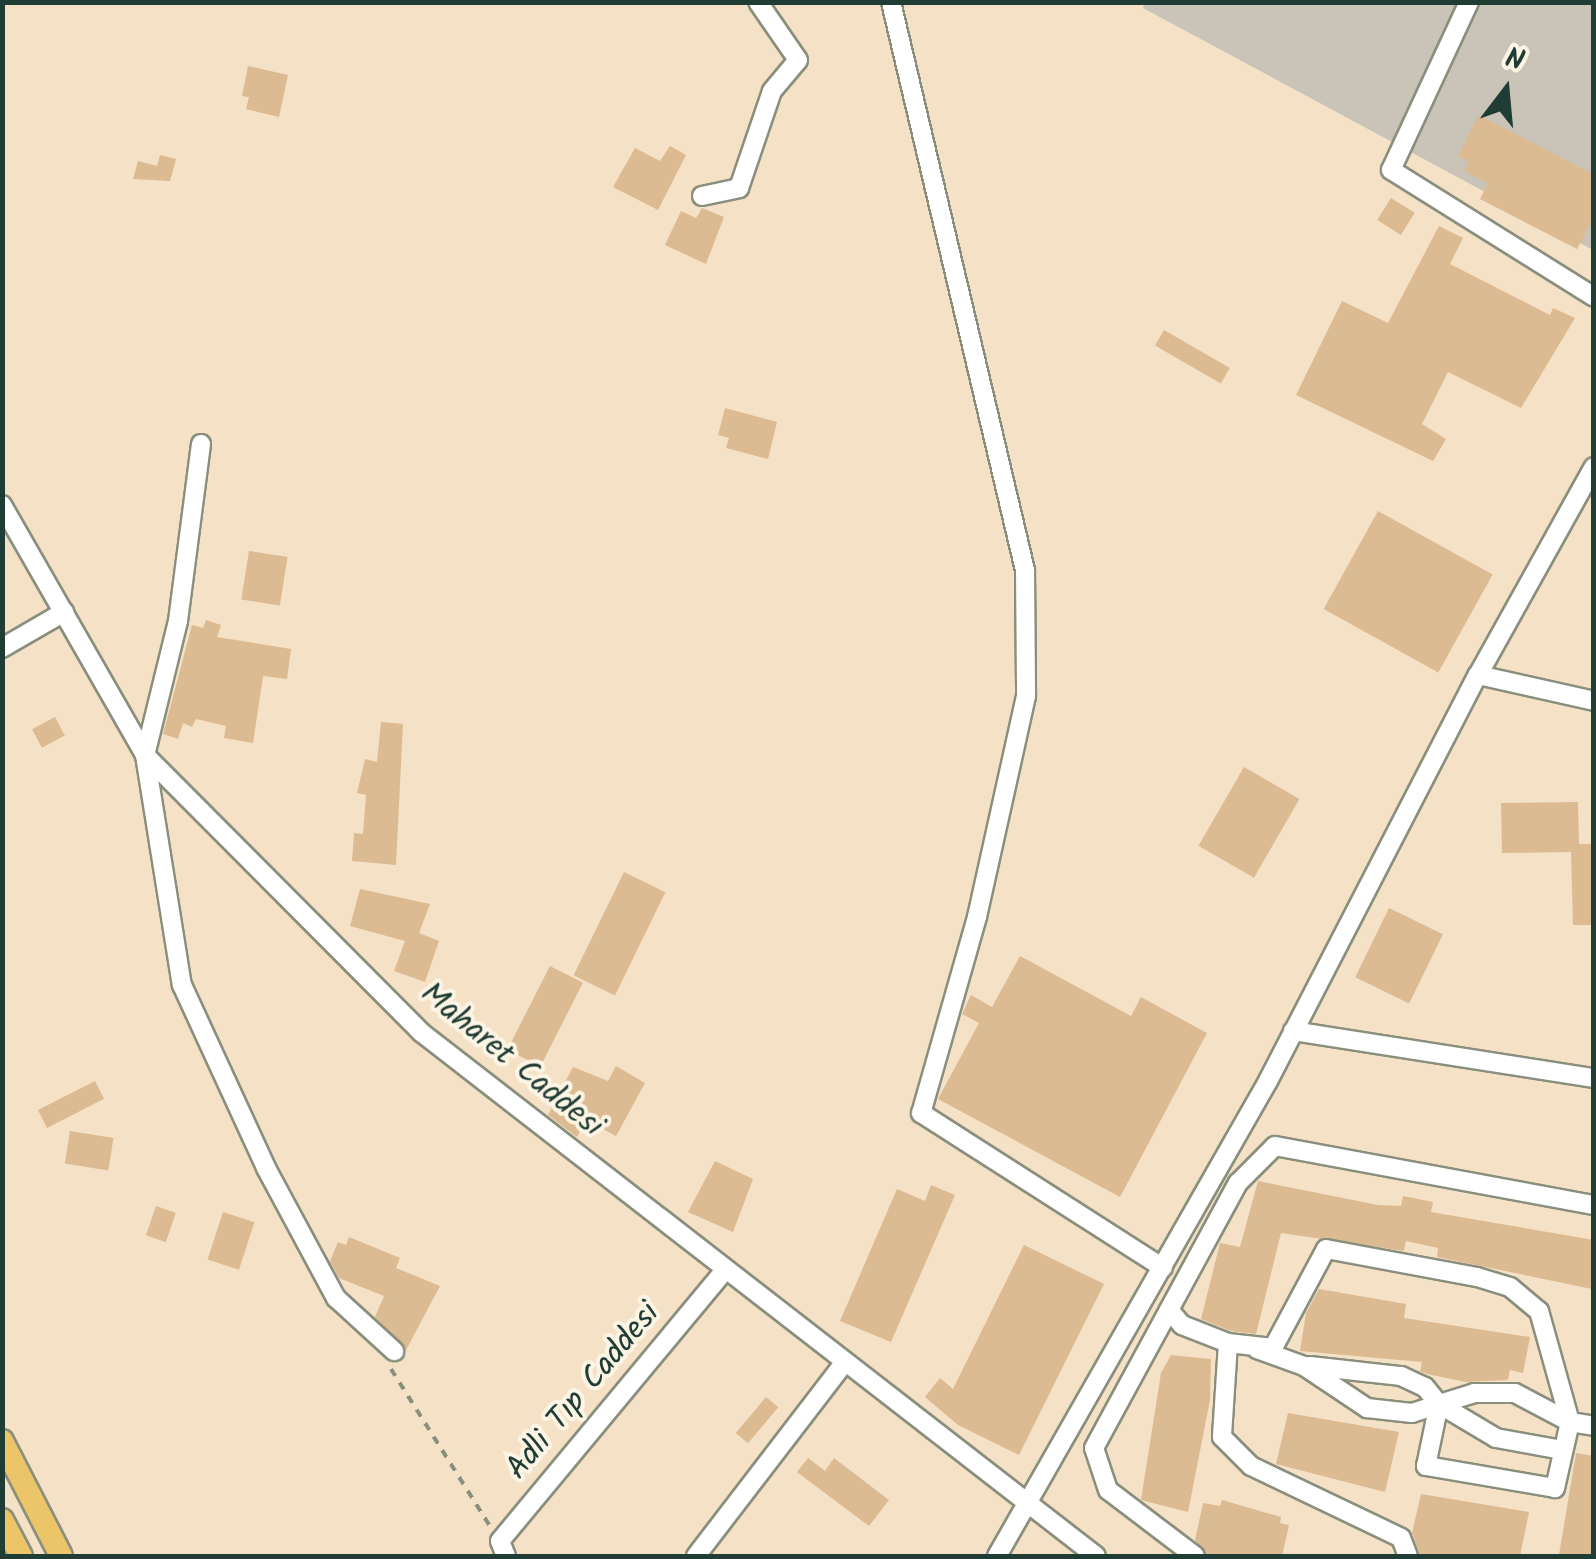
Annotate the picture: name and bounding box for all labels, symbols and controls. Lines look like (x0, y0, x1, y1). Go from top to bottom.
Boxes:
text: N (1500, 37, 1529, 85)
north arrow (1456, 40, 1556, 140)
street label: Maharet Caddesi (412, 975, 610, 1147)
street label: Adli Tıp Caddesi (499, 1296, 669, 1488)

